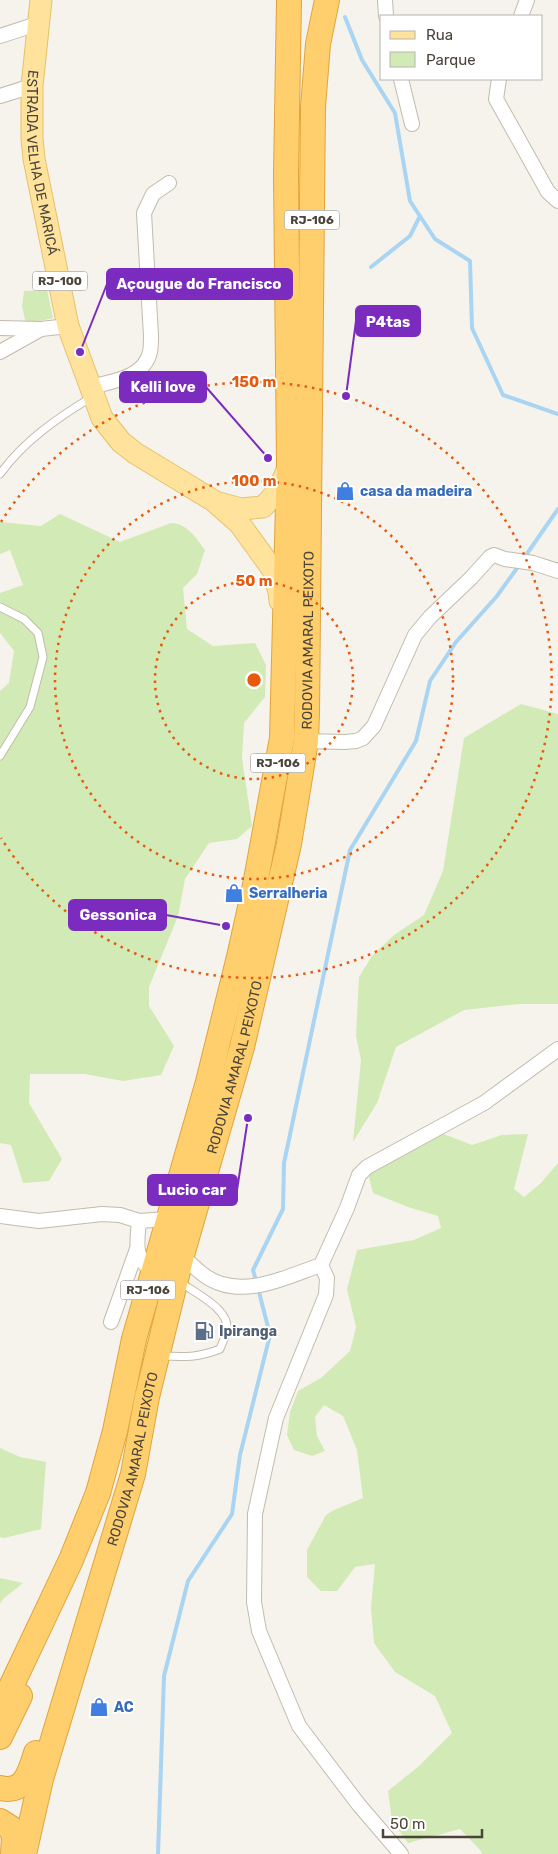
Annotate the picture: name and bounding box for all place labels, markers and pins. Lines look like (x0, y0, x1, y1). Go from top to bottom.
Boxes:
callout: Açougue do Francisco (107, 269, 292, 299)
callout: P4tas (356, 306, 420, 336)
callout: Kelli love (120, 372, 206, 402)
shop icon: casa da madeira (334, 480, 356, 502)
place label: casa da madeira (360, 483, 472, 500)
centre of rings (245, 671, 263, 689)
shop icon: Serralheria (223, 882, 245, 904)
place label: Serralheria (249, 885, 328, 902)
callout: Gessonica (69, 900, 166, 930)
callout: Lucio car (148, 1175, 237, 1205)
fuel station icon: Ipiranga (193, 1320, 215, 1342)
place label: Ipiranga (219, 1323, 277, 1340)
shop icon: AC (88, 1696, 110, 1718)
place label: AC (114, 1699, 134, 1716)

